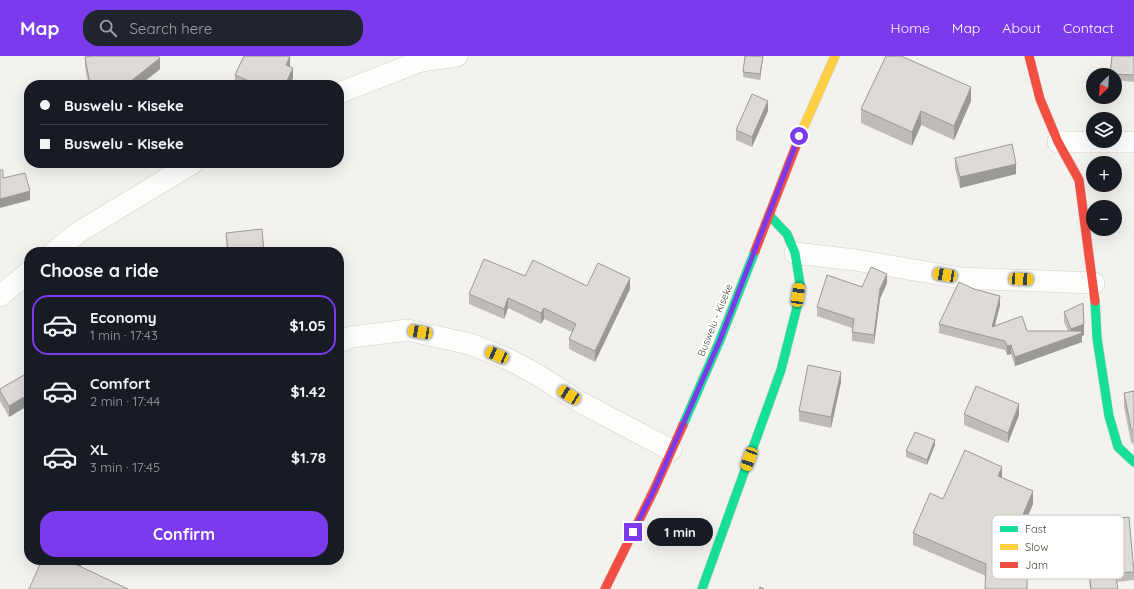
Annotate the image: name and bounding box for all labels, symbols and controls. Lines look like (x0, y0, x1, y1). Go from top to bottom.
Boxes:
search box (83, 10, 363, 46)
text: Map (20, 16, 59, 40)
icon: search (97, 17, 119, 39)
text: Search here (129, 19, 212, 38)
text: Home (891, 19, 930, 37)
text: Map (952, 19, 980, 37)
text: About (1002, 19, 1041, 37)
text: Contact (1063, 19, 1114, 37)
north arrow (1086, 68, 1122, 104)
map controls (1086, 68, 1122, 236)
text: Buswelu - Kiseke (64, 96, 184, 115)
button: layers (1086, 112, 1122, 148)
route start (790, 127, 808, 145)
text: Buswelu - Kiseke (64, 134, 184, 153)
button: + (1086, 156, 1122, 192)
button: − (1086, 200, 1122, 236)
text: Choose a ride (40, 259, 159, 282)
car (932, 267, 958, 283)
car (1009, 272, 1033, 286)
street label: Buswelu - Kiseke (694, 281, 736, 358)
car (790, 282, 806, 308)
icon: car (42, 307, 78, 343)
text: Economy (90, 308, 157, 327)
text: $1.05 (290, 316, 326, 335)
car (407, 324, 433, 340)
text: 1 min · 17:43 (90, 327, 158, 343)
car (484, 345, 510, 365)
icon: car (42, 373, 78, 409)
text: Comfort (90, 374, 151, 393)
text: $1.42 (291, 382, 326, 401)
car (556, 384, 582, 406)
text: 2 min · 17:44 (90, 393, 160, 409)
icon: car (42, 439, 78, 475)
text: XL (90, 440, 108, 459)
car (739, 446, 759, 472)
text: $1.78 (291, 448, 326, 467)
text: 3 min · 17:45 (90, 459, 160, 475)
button: Confirm (40, 511, 328, 557)
legend (992, 515, 1124, 579)
callout: 1 min (647, 518, 713, 546)
text: Fast (1025, 522, 1047, 536)
route end (624, 523, 642, 541)
text: 1 min (664, 524, 696, 540)
text: Slow (1025, 540, 1049, 554)
text: Jam (1025, 558, 1048, 572)

